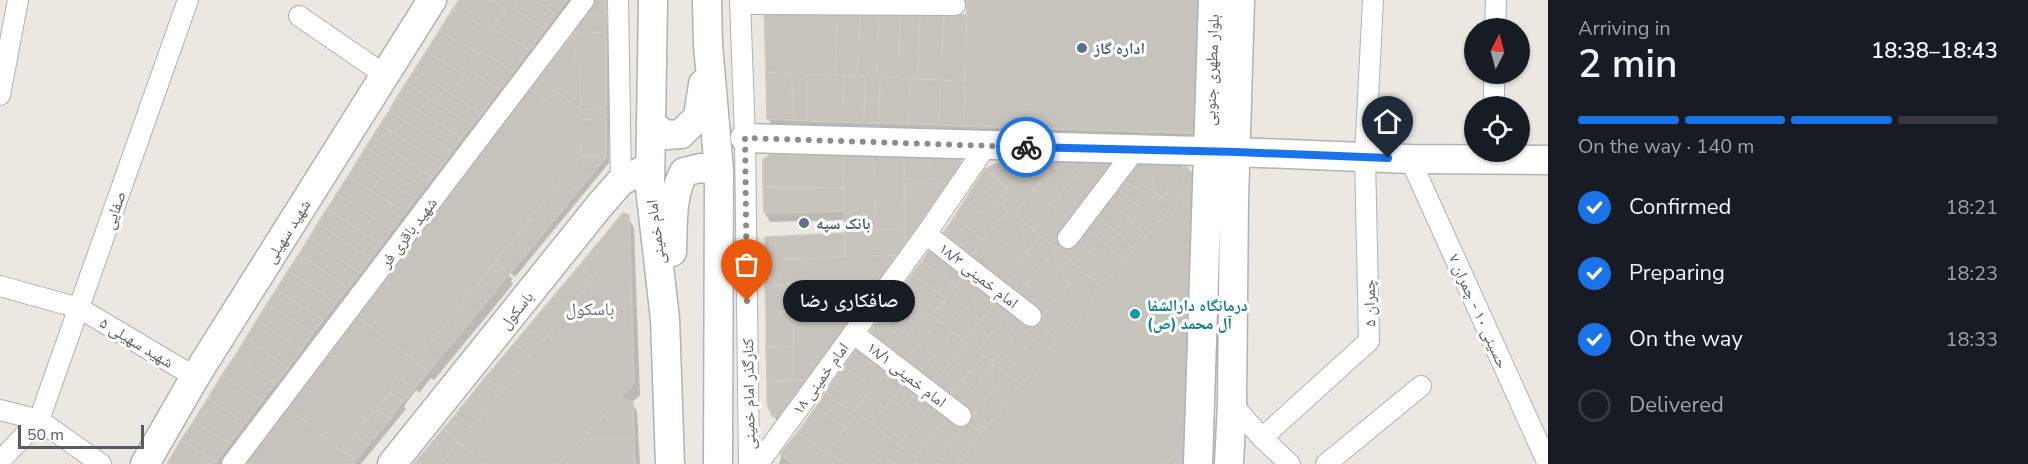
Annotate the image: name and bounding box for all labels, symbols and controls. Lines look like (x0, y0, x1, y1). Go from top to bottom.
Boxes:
street label: بلوار مطهری جنوبی (1199, 14, 1225, 126)
text: Arriving in (1578, 15, 1671, 42)
north arrow (1464, 18, 1530, 84)
map controls (1464, 18, 1530, 162)
text: 18:38–18:43 (1871, 36, 1998, 66)
place label: اداره گاز (1093, 38, 1145, 60)
text: 2 min (1578, 38, 1677, 91)
marker: اداره گاز (1075, 41, 1089, 55)
pin (1362, 96, 1413, 158)
button: locate (1464, 96, 1530, 162)
icon: home (1371, 105, 1404, 138)
courier (996, 117, 1056, 177)
icon: bike (1010, 131, 1043, 164)
text: On the way · 140 m (1578, 133, 1754, 160)
street label: صفایی (98, 188, 132, 232)
icon: check (1578, 191, 1611, 224)
text: Confirmed (1629, 192, 1731, 222)
street label: شهید باقری فر (374, 193, 443, 273)
text: 18:21 (1945, 194, 1998, 221)
street label: شهید سهیلی (260, 195, 316, 268)
street label: امام خمینی (641, 198, 671, 266)
place label: بانک سپه (816, 213, 870, 235)
marker: بانک سپه (797, 216, 811, 230)
street label: امام خمینی ۱۸/۳ (934, 238, 1023, 314)
pin (721, 239, 772, 301)
icon: bag (730, 248, 763, 281)
street label: حسينی ۱۰ - چمران ۷ (1443, 251, 1513, 372)
icon: check (1578, 257, 1611, 290)
text: Preparing (1629, 258, 1725, 288)
text: 18:23 (1945, 260, 1998, 287)
street label: چمران ۵ (1359, 279, 1381, 327)
callout: صافکاری رضا (783, 280, 915, 322)
street label: باسکول (495, 287, 539, 334)
text: صافکاری رضا (799, 287, 899, 314)
place label: درمانگاه دارالشفا آل محمد (ص) (1147, 295, 1248, 335)
district label: باسکول (566, 297, 614, 321)
marker: درمانگاه دارالشفا آل محمد (ص) (1128, 307, 1142, 321)
street label: شهید سهیلی ۵ (95, 312, 178, 374)
icon: check (1578, 323, 1611, 356)
text: On the way (1629, 324, 1743, 354)
text: 18:33 (1945, 326, 1998, 353)
street label: امام خمینی ۱۸/۱ (862, 337, 951, 413)
street label: کنارگذر امام خمینی (737, 338, 761, 450)
street label: امام خمینی ۱۸ (787, 338, 854, 419)
text: Delivered (1629, 390, 1724, 420)
scale bar (18, 422, 144, 450)
text: 50 m (27, 424, 64, 446)

